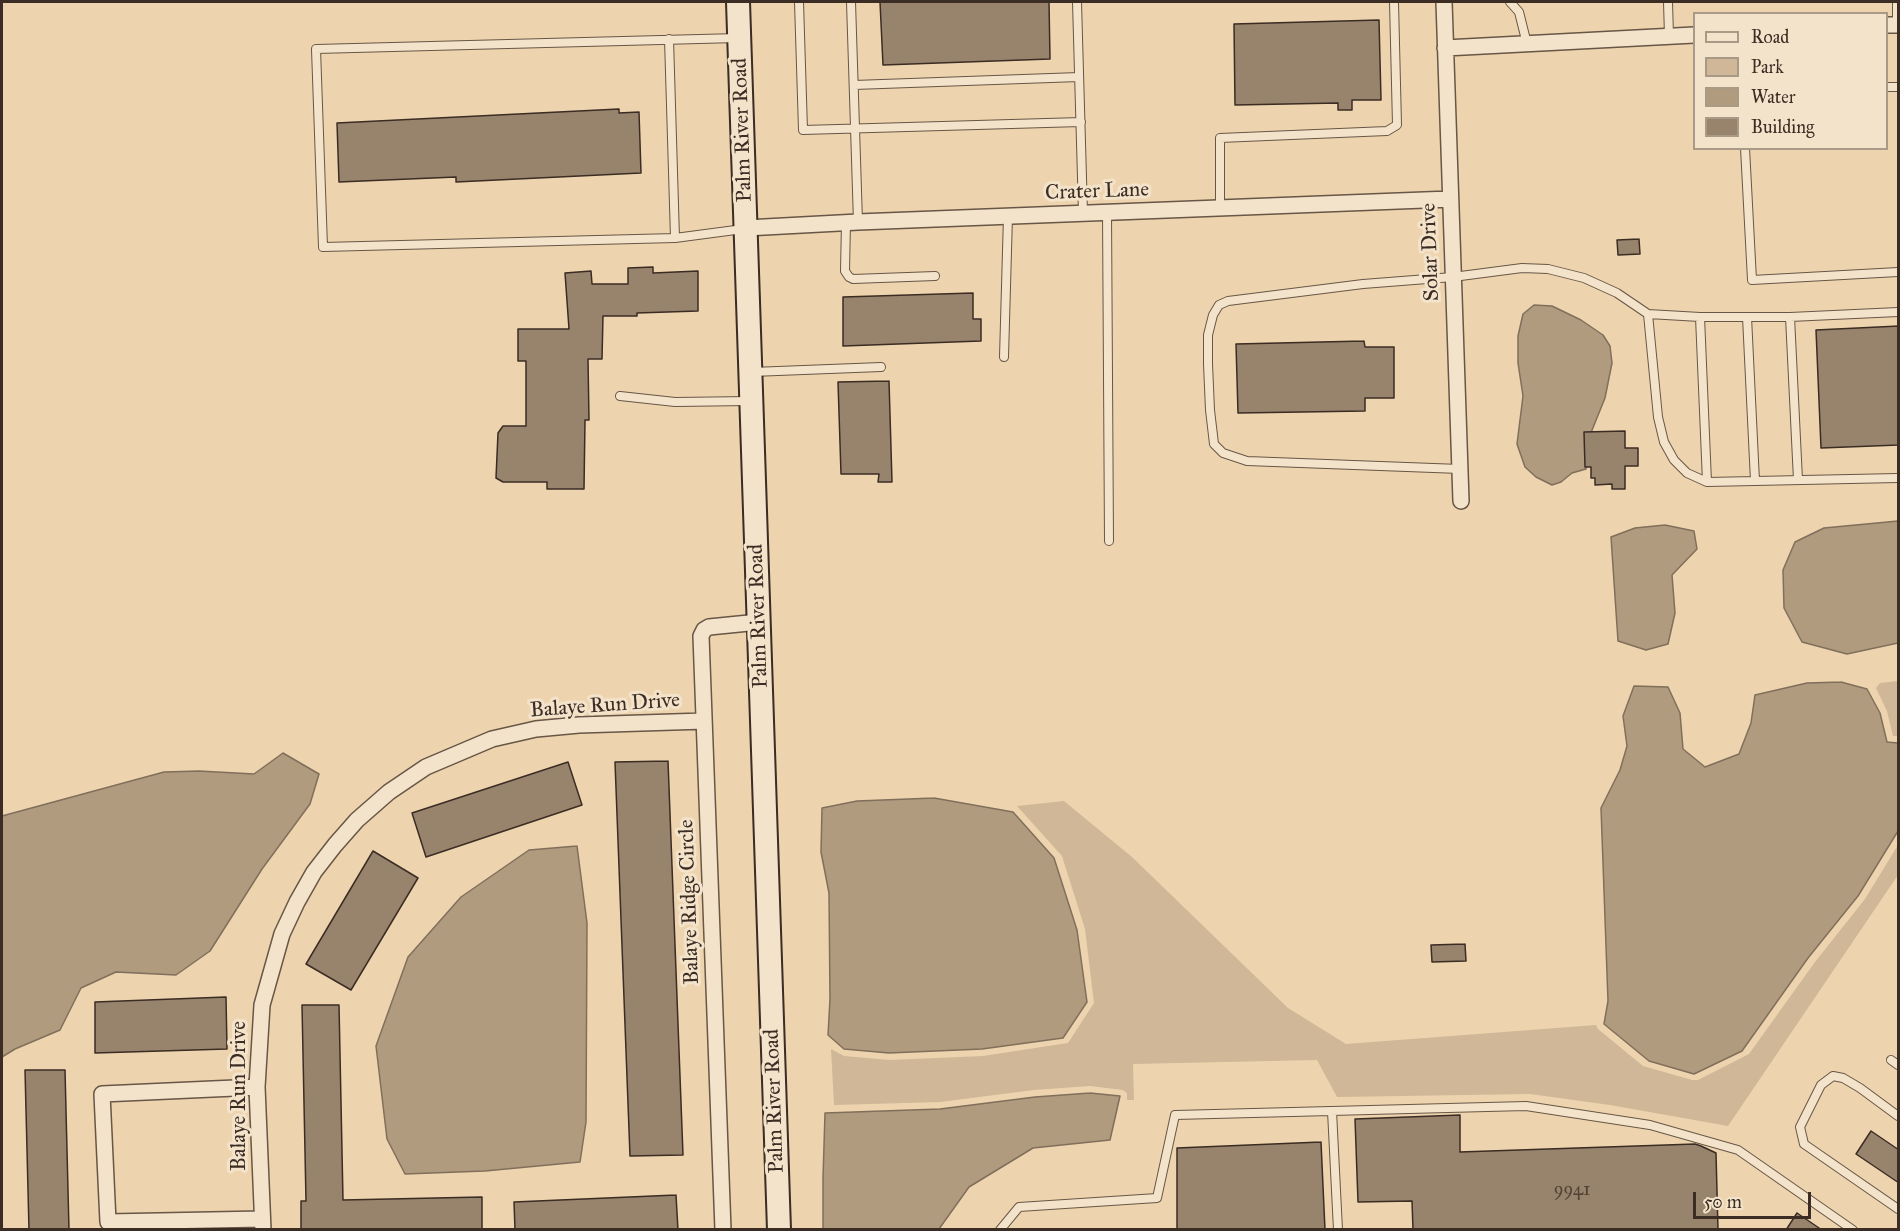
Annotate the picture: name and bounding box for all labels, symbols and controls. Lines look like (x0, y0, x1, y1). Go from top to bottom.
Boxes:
legend (1693, 12, 1888, 150)
text: Road (1751, 26, 1789, 48)
text: Park (1751, 56, 1784, 78)
street label: Palm River Road (728, 57, 758, 203)
text: Water (1751, 86, 1795, 108)
text: Building (1751, 116, 1814, 138)
street label: Crater Lane (1045, 178, 1149, 206)
street label: Solar Drive (1417, 202, 1445, 302)
street label: Palm River Road (744, 543, 774, 689)
street label: Balaye Run Drive (529, 688, 681, 724)
street label: Balaye Ridge Circle (675, 819, 705, 985)
street label: Balaye Run Drive (227, 1021, 253, 1171)
street label: Palm River Road (760, 1028, 790, 1174)
house number: 9941 (1554, 1180, 1590, 1202)
scale bar (1696, 1180, 1814, 1218)
text: 50 m (1704, 1191, 1742, 1213)

